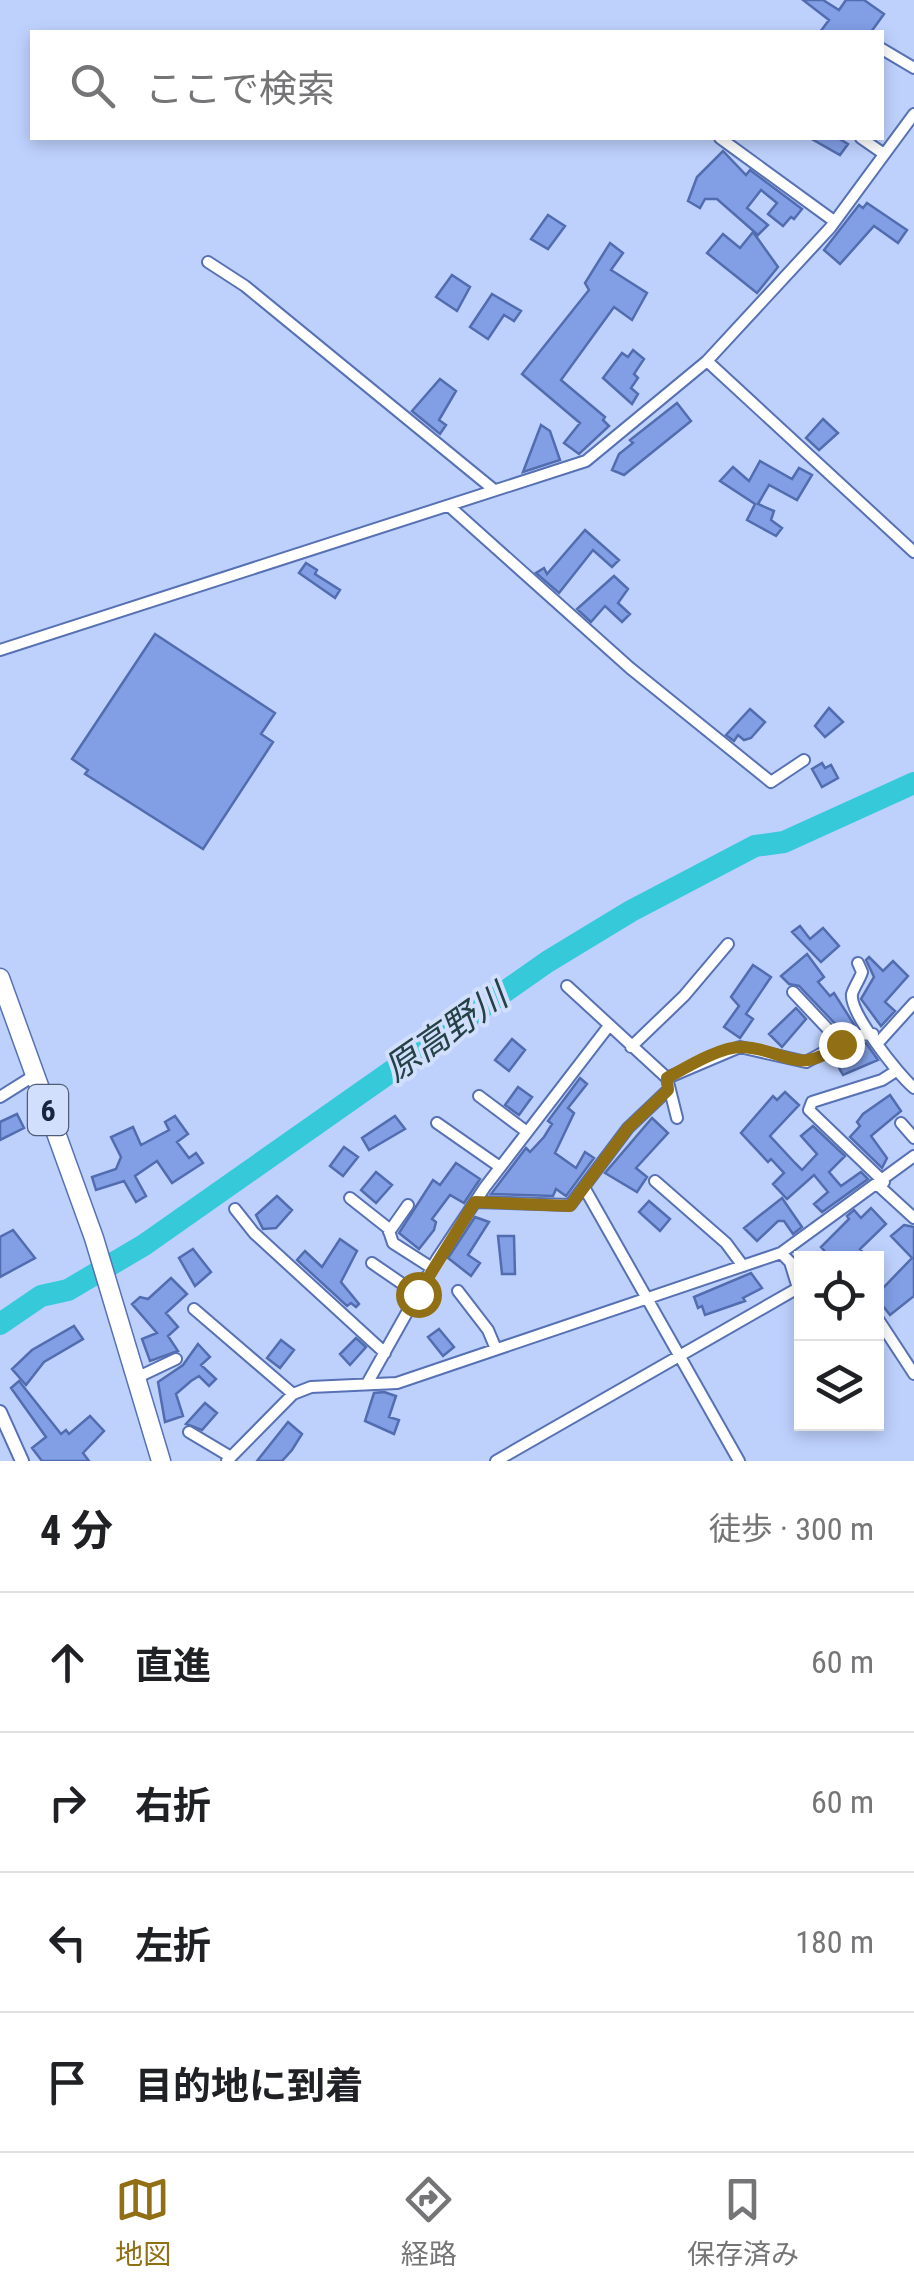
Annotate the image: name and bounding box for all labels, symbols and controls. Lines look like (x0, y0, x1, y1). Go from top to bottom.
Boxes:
search box (30, 30, 884, 140)
icon: search (65, 58, 120, 113)
text: ここで検索 (145, 67, 335, 111)
water label: 原高野川 (377, 974, 518, 1090)
route end (819, 1022, 865, 1068)
road number: 6 (28, 1085, 68, 1135)
map controls (794, 1251, 884, 1431)
button: locate (794, 1251, 884, 1341)
route start (396, 1272, 442, 1318)
button: layers (794, 1341, 884, 1431)
text: 4 分 (40, 1506, 113, 1555)
text: 徒歩 · 300 m (709, 1510, 874, 1548)
icon: ahead (40, 1635, 95, 1690)
text: 60 m (811, 1643, 874, 1681)
text: 直進 (135, 1644, 211, 1688)
icon: right (40, 1775, 95, 1830)
text: 60 m (811, 1783, 874, 1821)
text: 右折 (135, 1784, 211, 1828)
icon: left (40, 1915, 95, 1970)
text: 180 m (795, 1923, 874, 1961)
text: 左折 (135, 1924, 211, 1968)
icon: arrive (40, 2055, 95, 2110)
text: 目的地に到着 (135, 2064, 363, 2108)
tab: 地図 (115, 2172, 171, 2272)
tab: 経路 (401, 2172, 457, 2272)
tab: 保存済み (687, 2172, 799, 2272)

